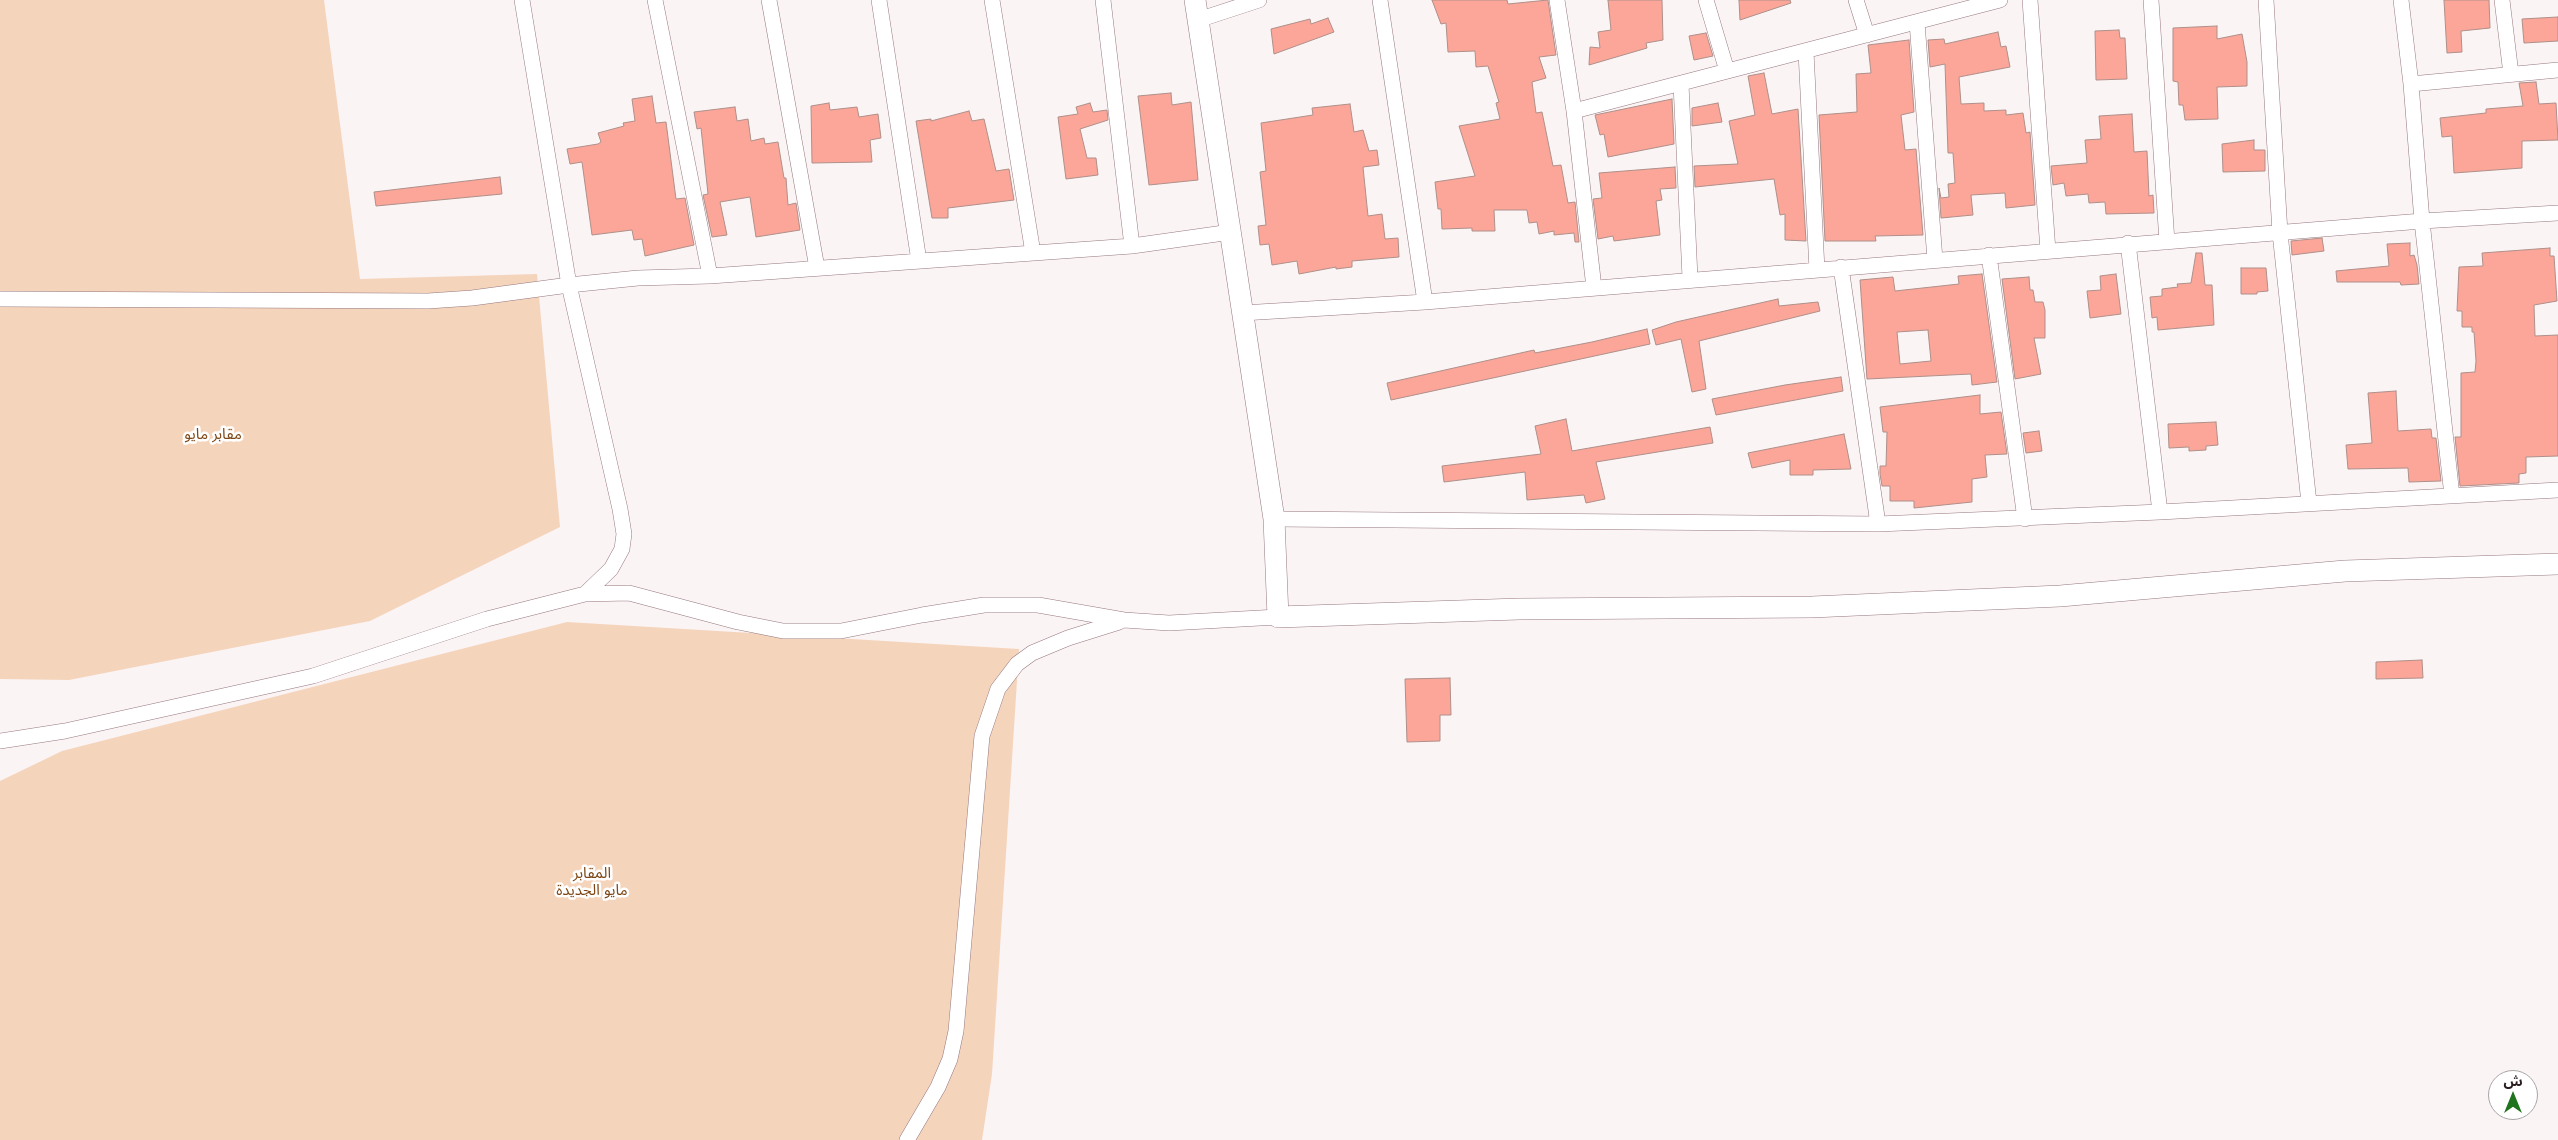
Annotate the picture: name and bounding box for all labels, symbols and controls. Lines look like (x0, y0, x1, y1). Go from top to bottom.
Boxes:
park label: مقابر مايو (184, 425, 242, 443)
park label: المقابر مايو الجديدة (556, 864, 628, 899)
north arrow (2488, 1070, 2538, 1120)
text: ش (2503, 1072, 2523, 1090)

